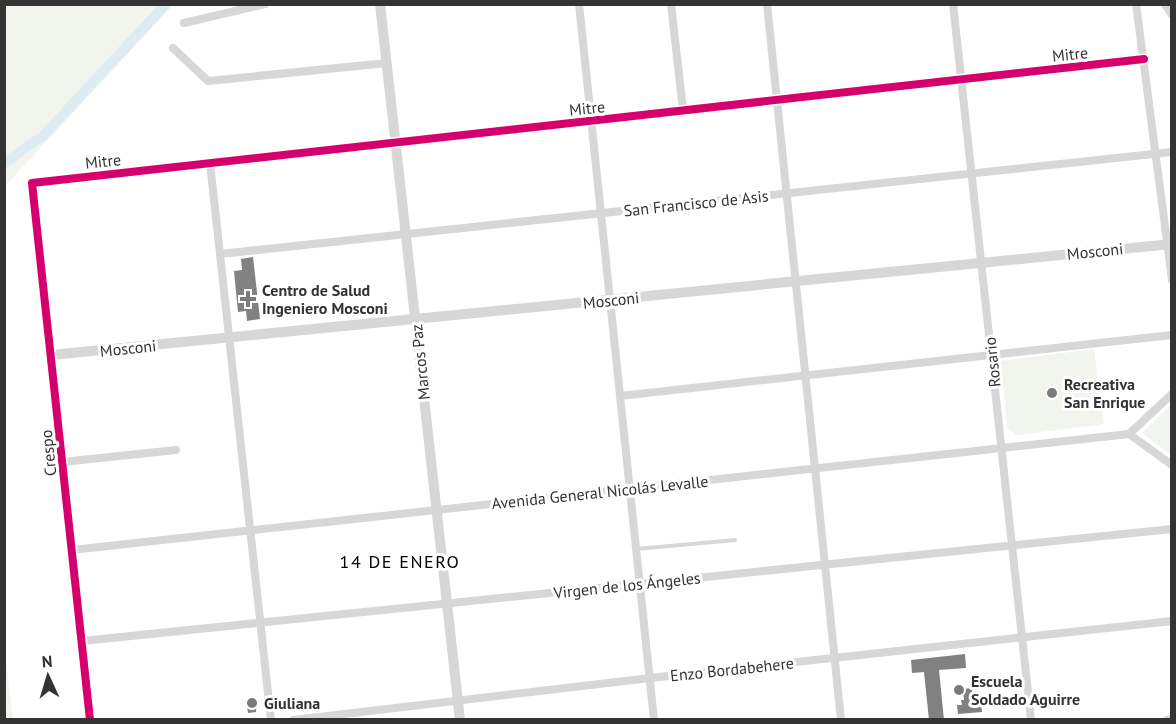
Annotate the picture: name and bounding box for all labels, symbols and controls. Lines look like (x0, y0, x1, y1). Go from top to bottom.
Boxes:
street label: Mitre (1051, 42, 1089, 66)
street label: Mitre (568, 96, 606, 120)
street label: Mitre (84, 149, 122, 173)
street label: San Francisco de Asis (623, 185, 770, 221)
street label: Mosconi (1066, 238, 1124, 264)
place label: Centro de Salud Ingeniero Mosconi (262, 280, 388, 318)
street label: Mosconi (582, 287, 640, 313)
marker: Centro de Salud Ingeniero Mosconi (239, 290, 257, 308)
street label: Marcos Paz (406, 323, 434, 401)
street label: Mosconi (99, 335, 157, 361)
street label: Rosario (979, 336, 1005, 388)
place label: Recreativa San Enrique (1064, 374, 1146, 412)
marker: Recreativa San Enrique (1045, 386, 1059, 400)
street label: Crespo (36, 429, 60, 477)
street label: Avenida General Nicolás Levalle (491, 471, 709, 513)
district label: 14 DE ENERO (340, 550, 460, 573)
street label: Virgen de los Ángeles (552, 567, 702, 603)
north arrow (18, 646, 78, 706)
text: N (41, 651, 53, 671)
street label: Enzo Bordabehere (669, 653, 795, 685)
place label: Escuela Soldado Aguirre (971, 671, 1080, 709)
marker: Escuela Soldado Aguirre (952, 683, 966, 697)
place label: Giuliana (264, 693, 320, 713)
marker: Giuliana (245, 696, 259, 710)

